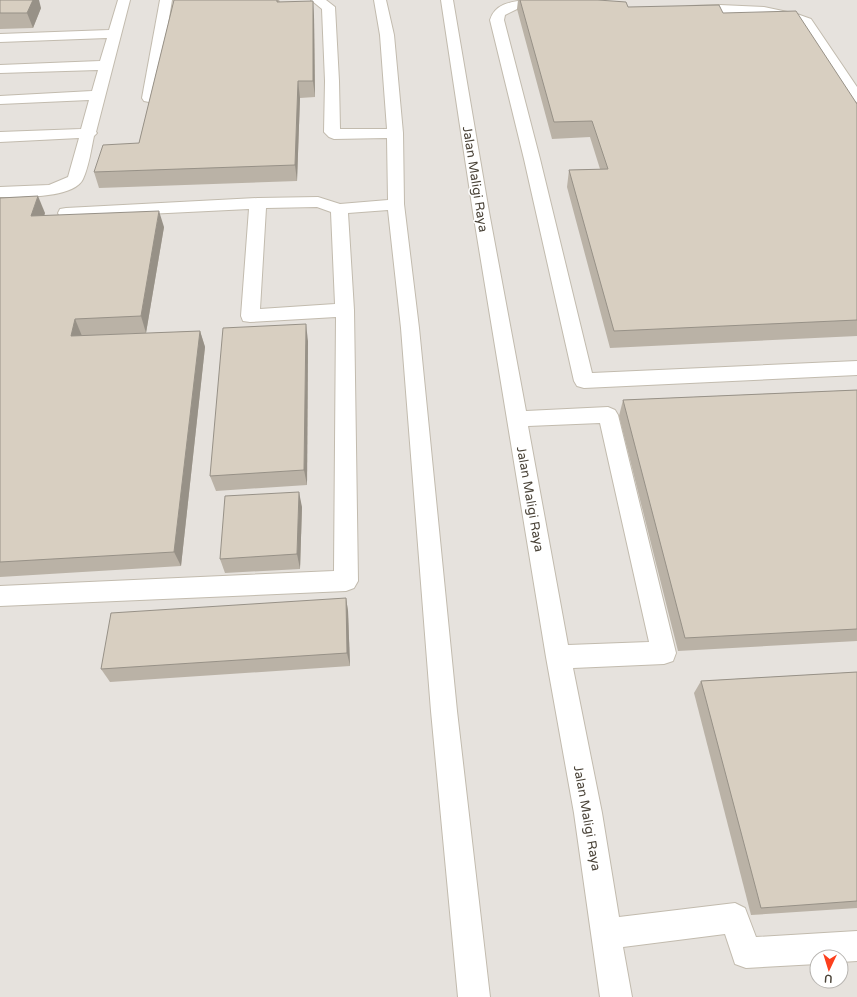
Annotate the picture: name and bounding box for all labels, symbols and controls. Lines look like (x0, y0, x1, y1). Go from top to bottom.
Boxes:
street label: Jalan Maligi Raya (459, 125, 491, 233)
street label: Jalan Maligi Raya (513, 445, 547, 553)
street label: Jalan Maligi Raya (570, 764, 604, 872)
north arrow (809, 949, 849, 989)
text: U (824, 972, 833, 985)

